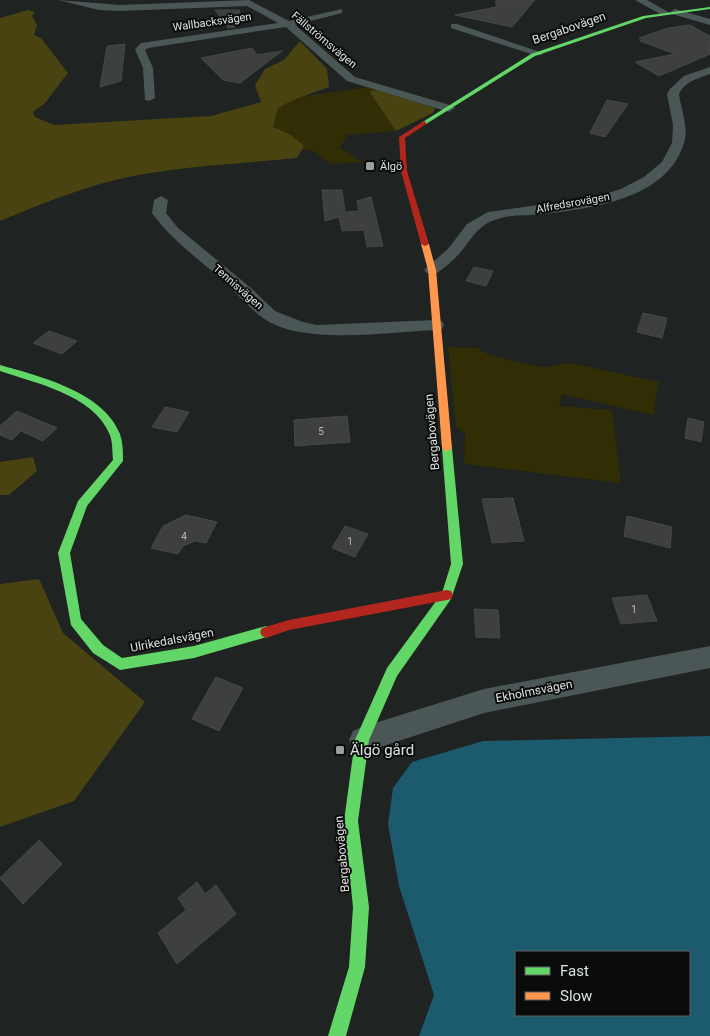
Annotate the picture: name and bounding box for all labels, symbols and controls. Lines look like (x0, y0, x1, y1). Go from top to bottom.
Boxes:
street label: Fällströmsvägen (289, 9, 359, 71)
street label: Bergabovägen (531, 9, 607, 47)
street label: Wallbacksvägen (172, 10, 252, 34)
marker: Älgö (364, 160, 376, 172)
place label: Älgö (380, 160, 402, 173)
street label: Alfredsrovägen (535, 190, 611, 216)
street label: Tennisvägen (210, 262, 266, 312)
street label: Bergabovägen (422, 393, 442, 471)
house number: 5 (318, 426, 324, 437)
house number: 4 (181, 531, 187, 542)
house number: 1 (347, 536, 353, 547)
house number: 1 (631, 604, 637, 615)
street label: Ulrikedalsvägen (129, 625, 215, 655)
street label: Ekholmsvägen (494, 677, 574, 705)
place label: Älgö gård (350, 741, 414, 759)
marker: Älgö gård (334, 744, 346, 756)
street label: Bergabovägen (332, 815, 352, 893)
legend (515, 951, 690, 1016)
text: Fast (560, 962, 589, 980)
text: Slow (560, 987, 592, 1005)

